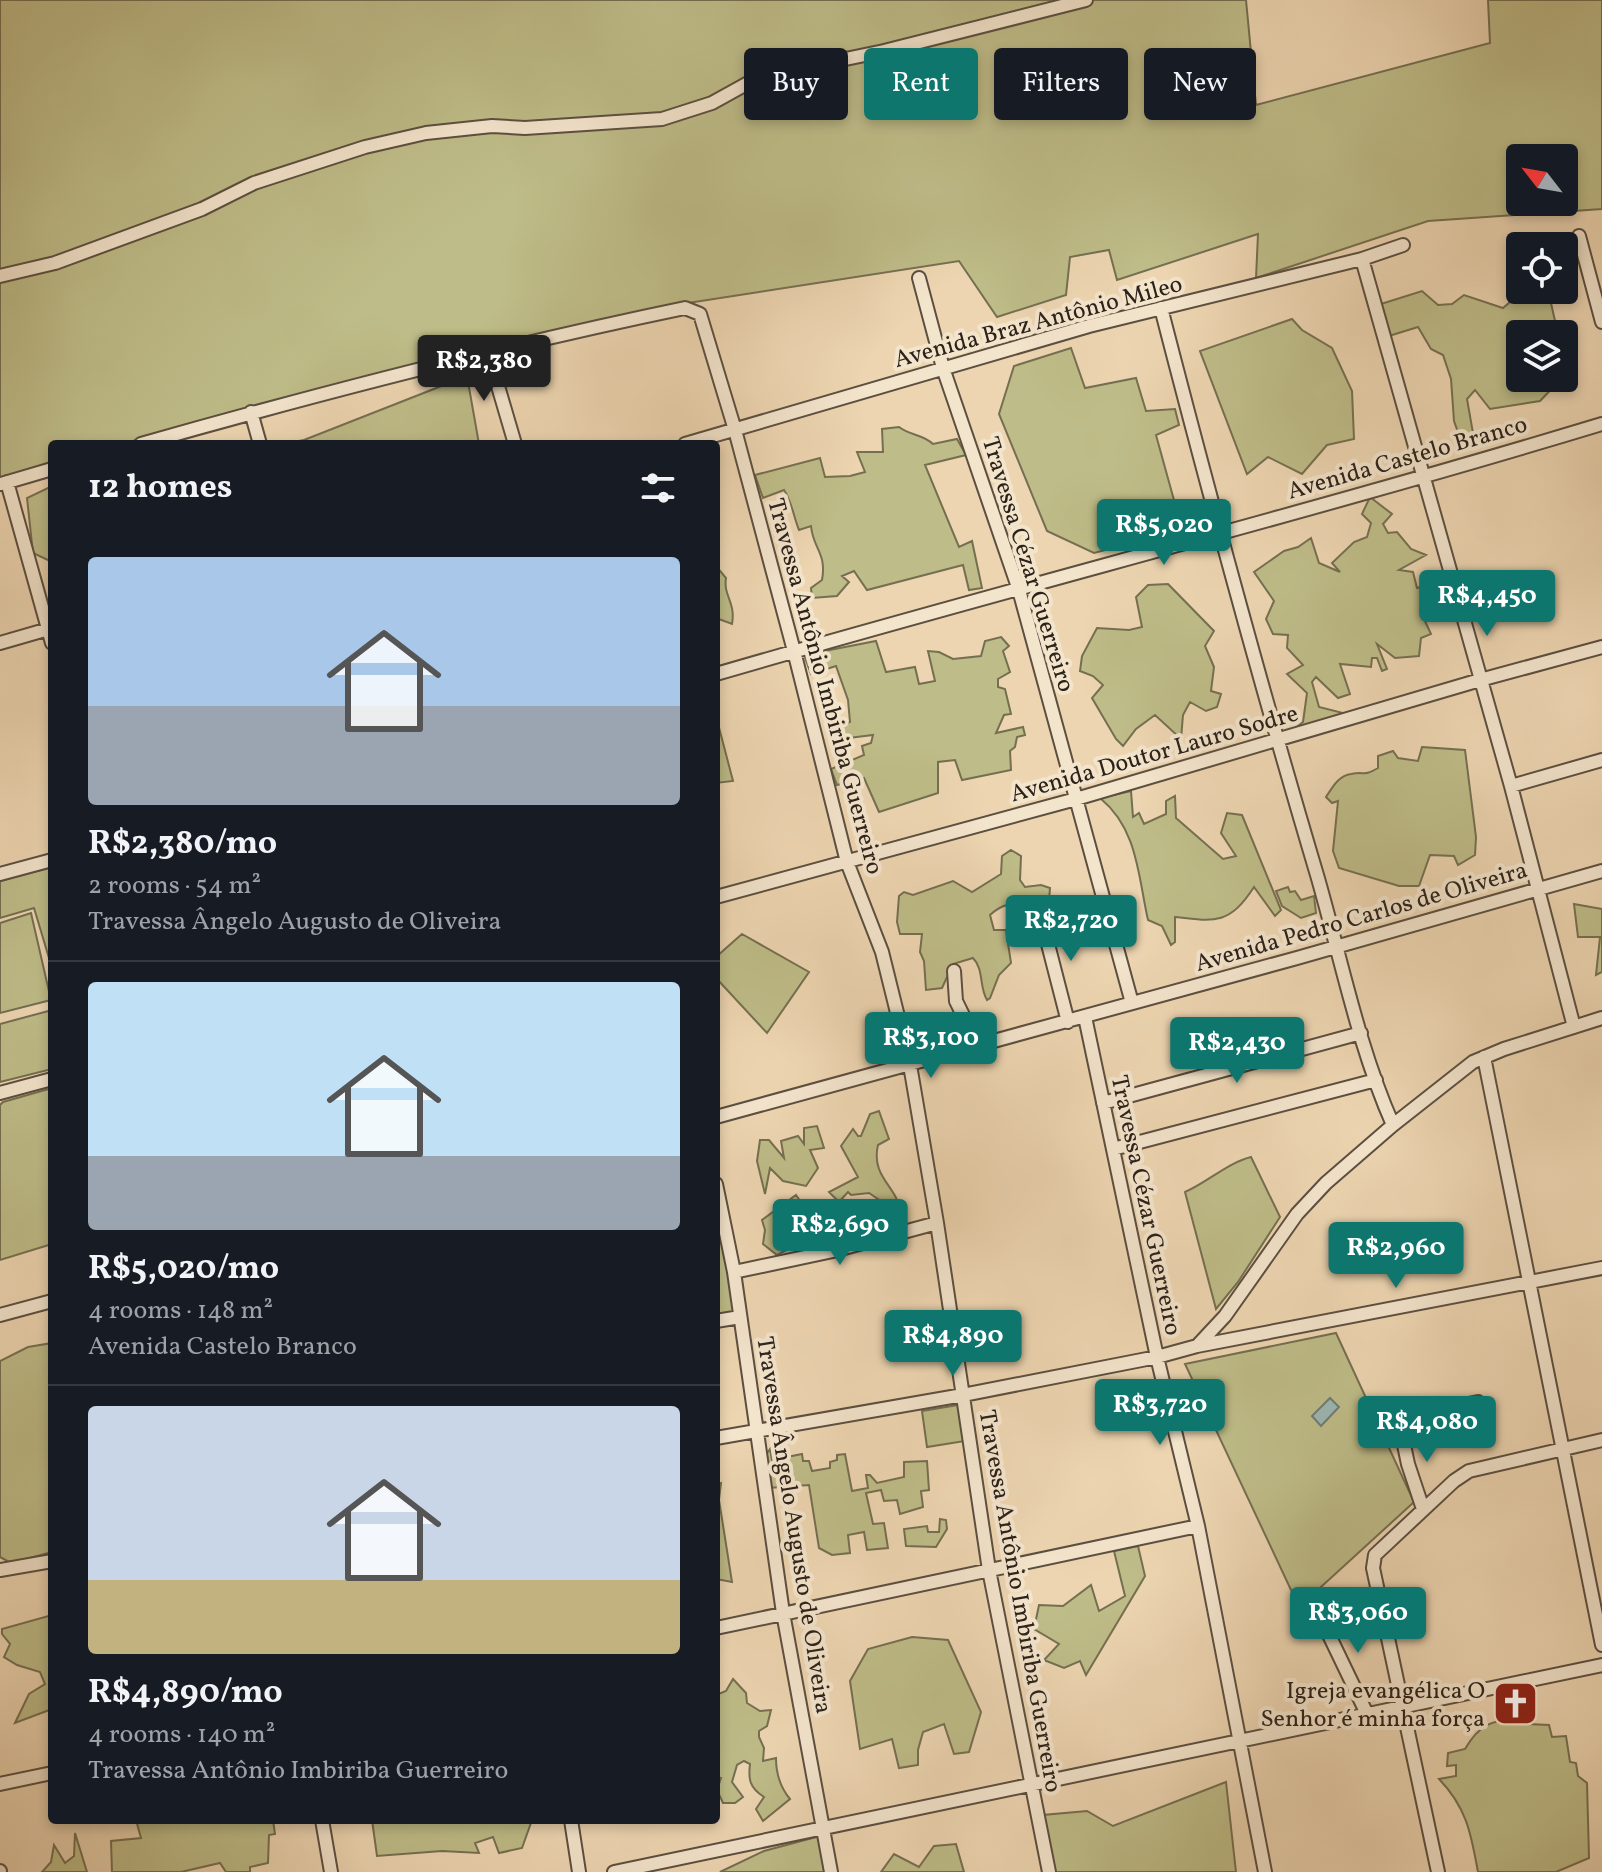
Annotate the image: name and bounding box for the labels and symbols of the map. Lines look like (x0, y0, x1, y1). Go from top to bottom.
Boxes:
north arrow (1506, 144, 1578, 216)
street label: Avenida Braz Antônio Mileo (891, 268, 1186, 378)
pin: R$2,380 (410, 335, 558, 403)
street label: Avenida Castelo Branco (1284, 408, 1531, 509)
street label: Travessa Cézar Guerreiro (972, 433, 1082, 696)
street label: Travessa Antônio Imbiriba Guerreiro (757, 495, 891, 878)
pin: R$5,020 (1090, 499, 1238, 567)
pin: R$4,450 (1413, 570, 1561, 638)
street label: Avenida Doutor Lauro Sodre (1007, 697, 1303, 812)
street label: Avenida Pedro Carlos de Oliveira (1191, 854, 1532, 982)
pin: R$2,720 (997, 895, 1145, 963)
pin: R$3,100 (857, 1012, 1005, 1080)
pin: R$2,430 (1163, 1017, 1311, 1085)
street label: Travessa Cézar Guerreiro (1101, 1072, 1189, 1339)
pin: R$2,690 (766, 1199, 914, 1267)
pin: R$2,960 (1322, 1222, 1470, 1290)
pin: R$4,890 (879, 1310, 1027, 1378)
street label: Travessa Ângelo Augusto de Oliveira (746, 1334, 840, 1716)
pin: R$3,720 (1086, 1379, 1234, 1447)
pin: R$4,080 (1353, 1396, 1501, 1464)
street label: Travessa Antônio Imbiriba Guerreiro (969, 1407, 1069, 1795)
pin: R$3,060 (1284, 1587, 1432, 1655)
place label: Igreja evangélica O Senhor é minha força (1260, 1675, 1485, 1737)
church icon: Igreja evangélica O Senhor é minha força (1492, 1680, 1540, 1728)

